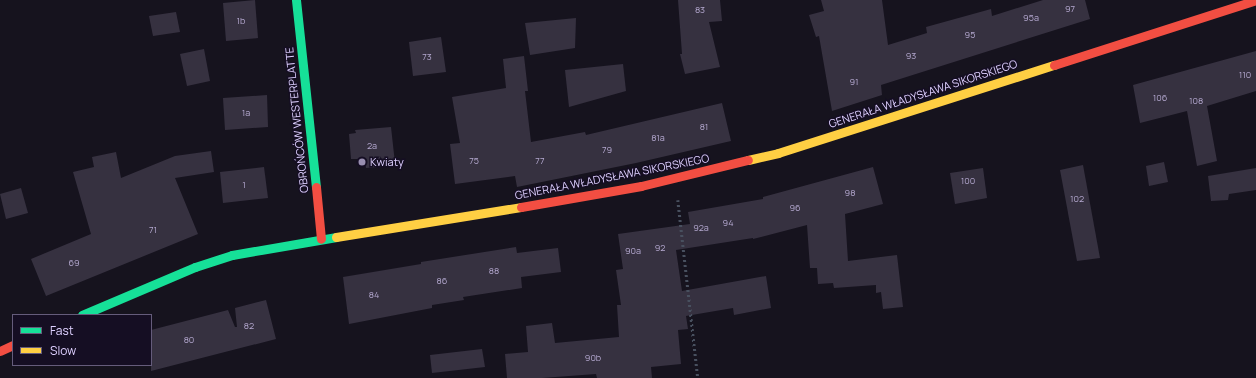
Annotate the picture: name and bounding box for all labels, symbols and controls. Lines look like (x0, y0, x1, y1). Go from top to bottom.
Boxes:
house number: 97 (1065, 4, 1075, 14)
house number: 83 (695, 5, 705, 15)
house number: 95a (1023, 13, 1039, 23)
house number: 1b (237, 16, 245, 26)
house number: 95 (965, 30, 975, 40)
street label: OBROŃCÓW WESTERPLATTE (283, 46, 311, 194)
house number: 93 (906, 51, 916, 61)
house number: 73 (422, 52, 432, 62)
street label: GENERAŁA WŁADYSŁAWA SIKORSKIEGO (827, 57, 1019, 131)
house number: 110 (1239, 70, 1251, 80)
house number: 91 (849, 77, 859, 87)
house number: 106 (1153, 93, 1167, 103)
house number: 108 (1189, 96, 1203, 106)
house number: 1a (242, 108, 250, 118)
house number: 81 (700, 122, 708, 132)
house number: 81a (651, 133, 665, 143)
house number: 2a (367, 141, 377, 151)
house number: 79 (602, 145, 612, 155)
street label: GENERAŁA WŁADYSŁAWA SIKORSKIEGO (514, 152, 710, 202)
place label: Kwiaty (370, 155, 404, 169)
house number: 75 (469, 156, 479, 166)
house number: 77 (535, 156, 545, 166)
marker: Kwiaty (357, 157, 367, 167)
house number: 100 (961, 176, 975, 186)
house number: 1 (242, 180, 246, 190)
house number: 98 (845, 188, 855, 198)
house number: 102 (1070, 194, 1084, 204)
house number: 96 (789, 203, 801, 213)
house number: 94 (723, 218, 733, 228)
house number: 92a (693, 223, 709, 233)
house number: 71 (149, 225, 157, 235)
house number: 92 (655, 243, 665, 253)
house number: 90a (625, 246, 641, 256)
house number: 69 (68, 258, 80, 268)
house number: 88 (489, 266, 499, 276)
house number: 86 (437, 276, 447, 286)
house number: 84 (369, 290, 379, 300)
legend (12, 314, 152, 366)
house number: 82 (244, 321, 254, 331)
text: Fast (50, 322, 74, 339)
house number: 80 (184, 335, 194, 345)
text: Slow (50, 342, 76, 359)
house number: 90b (585, 353, 601, 363)

